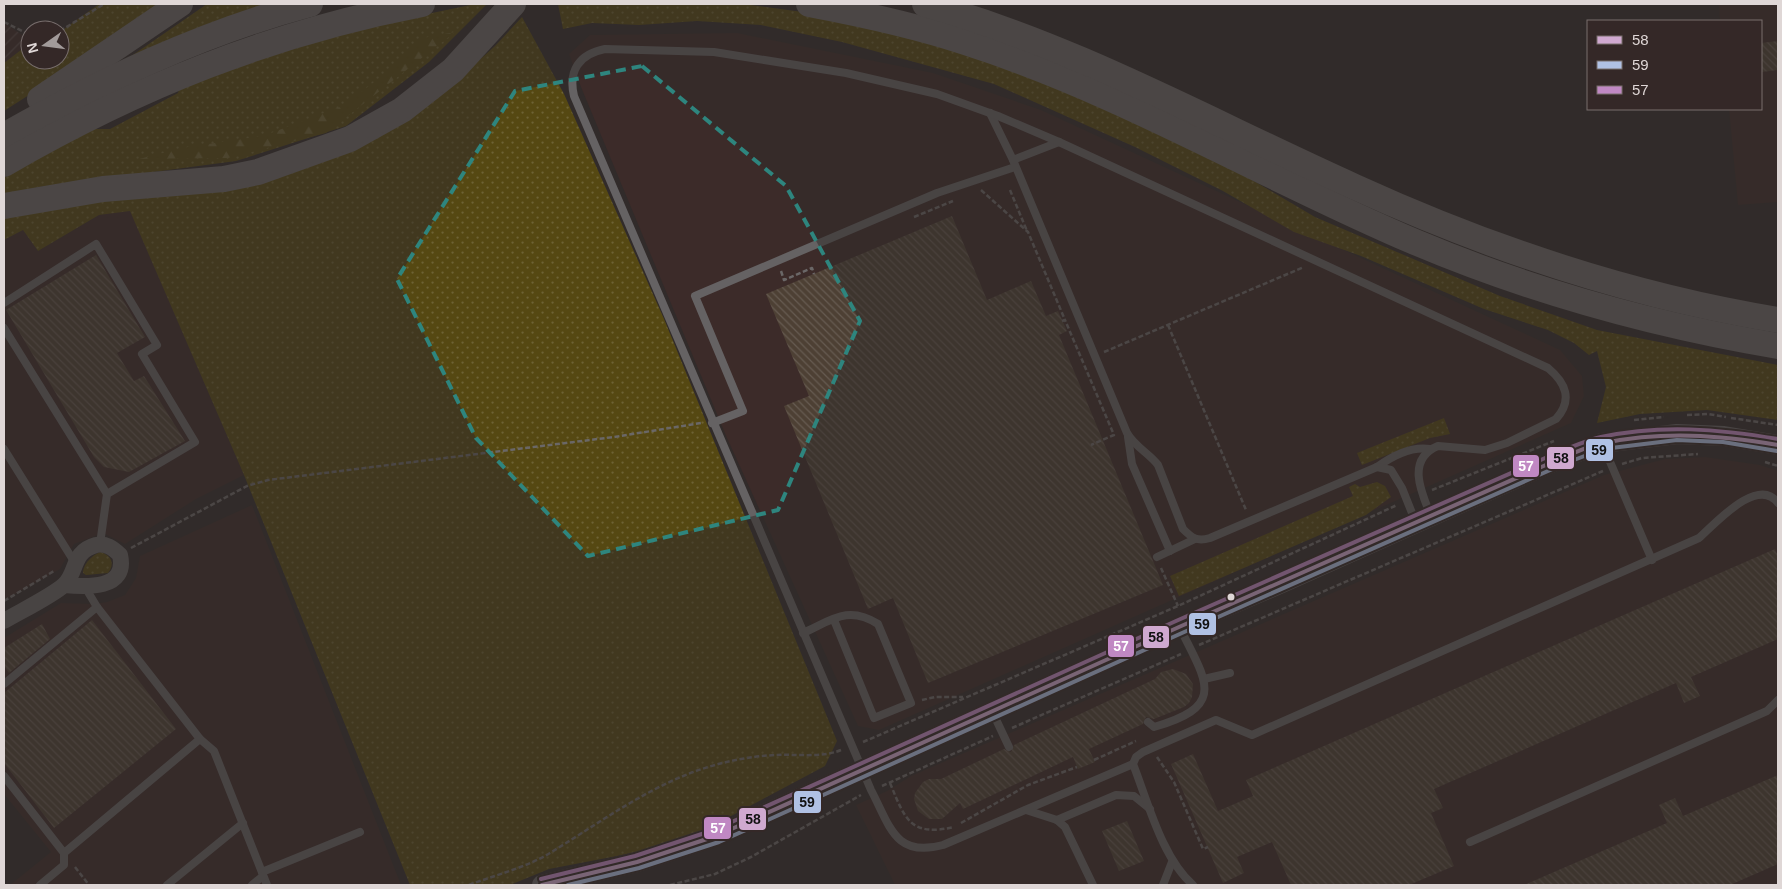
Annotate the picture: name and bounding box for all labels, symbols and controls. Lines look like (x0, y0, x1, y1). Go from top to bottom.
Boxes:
north arrow (20, 20, 70, 70)
legend (1587, 20, 1762, 110)
text: 58 (1632, 31, 1649, 48)
text: N (23, 41, 41, 55)
text: 59 (1632, 56, 1649, 73)
text: 57 (1632, 81, 1649, 98)
line badge: 59 (1585, 438, 1614, 462)
text: 59 (1591, 442, 1607, 458)
line badge: 58 (1546, 446, 1575, 470)
text: 58 (1553, 450, 1569, 466)
line badge: 57 (1512, 454, 1540, 478)
text: 57 (1518, 458, 1534, 474)
unlabelled marker (1226, 592, 1236, 602)
line badge: 59 (1188, 612, 1217, 636)
text: 59 (1194, 616, 1210, 632)
line badge: 58 (1142, 625, 1170, 649)
text: 58 (1148, 629, 1164, 645)
line badge: 57 (1107, 634, 1135, 658)
text: 57 (1113, 638, 1129, 654)
line badge: 59 (793, 790, 822, 814)
text: 59 (799, 794, 815, 810)
line badge: 58 (738, 807, 767, 831)
text: 58 (745, 811, 761, 827)
line badge: 57 (703, 816, 732, 840)
text: 57 (710, 820, 726, 836)

